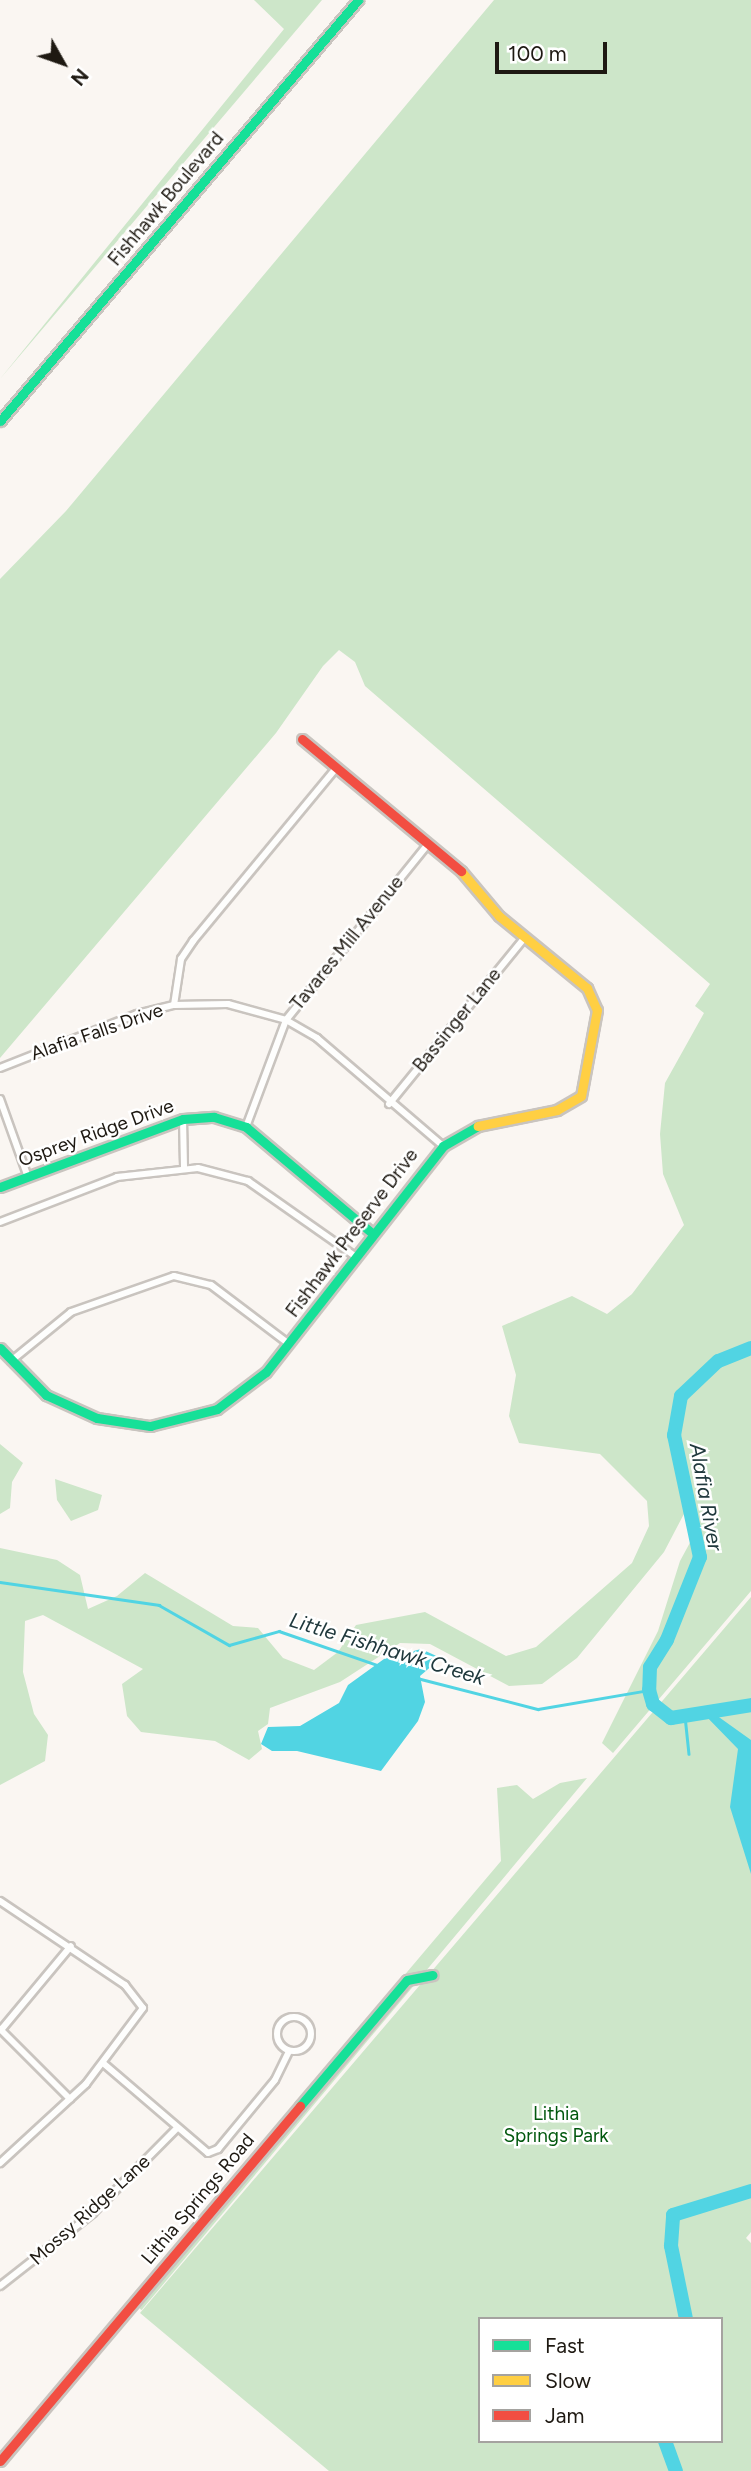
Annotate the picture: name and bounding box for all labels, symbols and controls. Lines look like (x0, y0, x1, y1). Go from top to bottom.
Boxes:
north arrow (28, 28, 98, 98)
scale bar (499, 28, 611, 72)
text: 100 m (508, 41, 567, 66)
text: N (66, 64, 93, 90)
street label: Fishhawk Boulevard (103, 127, 229, 271)
street label: Tavares Mill Avenue (286, 871, 408, 1015)
street label: Bassinger Lane (408, 963, 506, 1077)
street label: Alafia Falls Drive (28, 999, 166, 1065)
street label: Osprey Ridge Drive (15, 1094, 177, 1172)
street label: Fishhawk Preserve Drive (281, 1144, 423, 1322)
water label: Alafia River (684, 1441, 728, 1553)
water label: Little Fishhawk Creek (286, 1607, 488, 1691)
park label: Lithia Springs Park (503, 2103, 609, 2147)
street label: Lithia Springs Road (137, 2129, 259, 2269)
street label: Mossy Ridge Lane (25, 2150, 155, 2270)
legend (478, 2317, 723, 2443)
text: Fast (545, 2333, 585, 2358)
text: Slow (545, 2368, 591, 2393)
text: Jam (545, 2403, 584, 2428)

